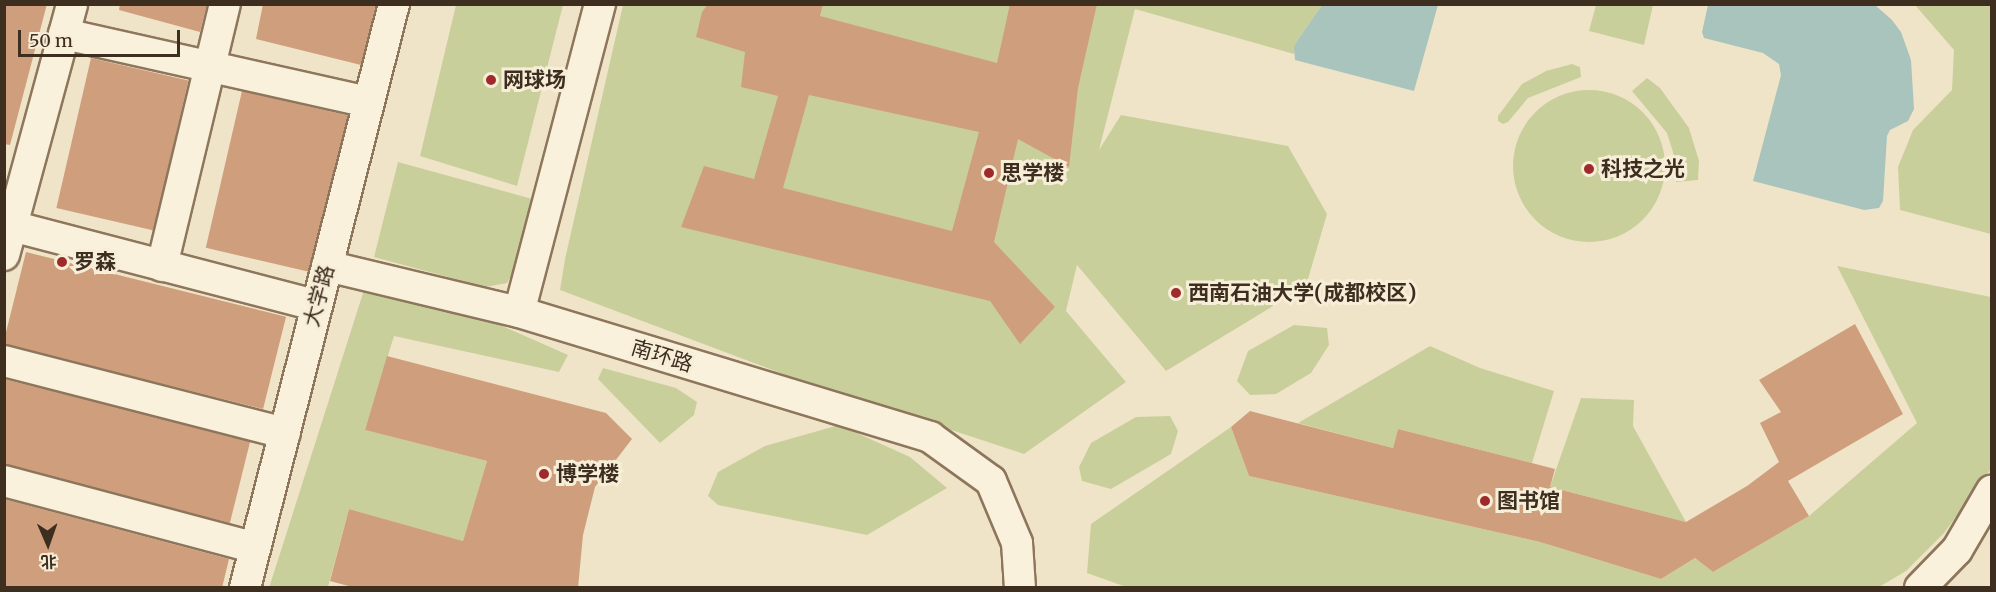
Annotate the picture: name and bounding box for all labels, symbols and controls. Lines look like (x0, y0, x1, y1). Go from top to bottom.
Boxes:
scale bar (21, 18, 183, 56)
text: 50 m (29, 29, 73, 52)
place label: 网球场 (503, 67, 566, 93)
marker: 网球场 (484, 73, 498, 87)
place label: 科技之光 (1601, 156, 1685, 182)
place label: 思学楼 (1001, 160, 1064, 186)
marker: 科技之光 (1582, 162, 1596, 176)
marker: 思学楼 (982, 166, 996, 180)
place label: 罗森 (74, 249, 116, 275)
marker: 罗森 (55, 255, 69, 269)
street label: 大学路 (299, 262, 339, 330)
place label: 西南石油大学(成都校区) (1188, 280, 1417, 306)
marker: 西南石油大学(成都校区) (1169, 286, 1183, 300)
street label: 南环路 (628, 335, 696, 377)
place label: 博学楼 (556, 461, 619, 487)
marker: 博学楼 (537, 467, 551, 481)
place label: 图书馆 (1497, 488, 1560, 514)
marker: 图书馆 (1478, 494, 1492, 508)
north arrow (18, 514, 78, 574)
text: 北 (40, 552, 57, 572)

